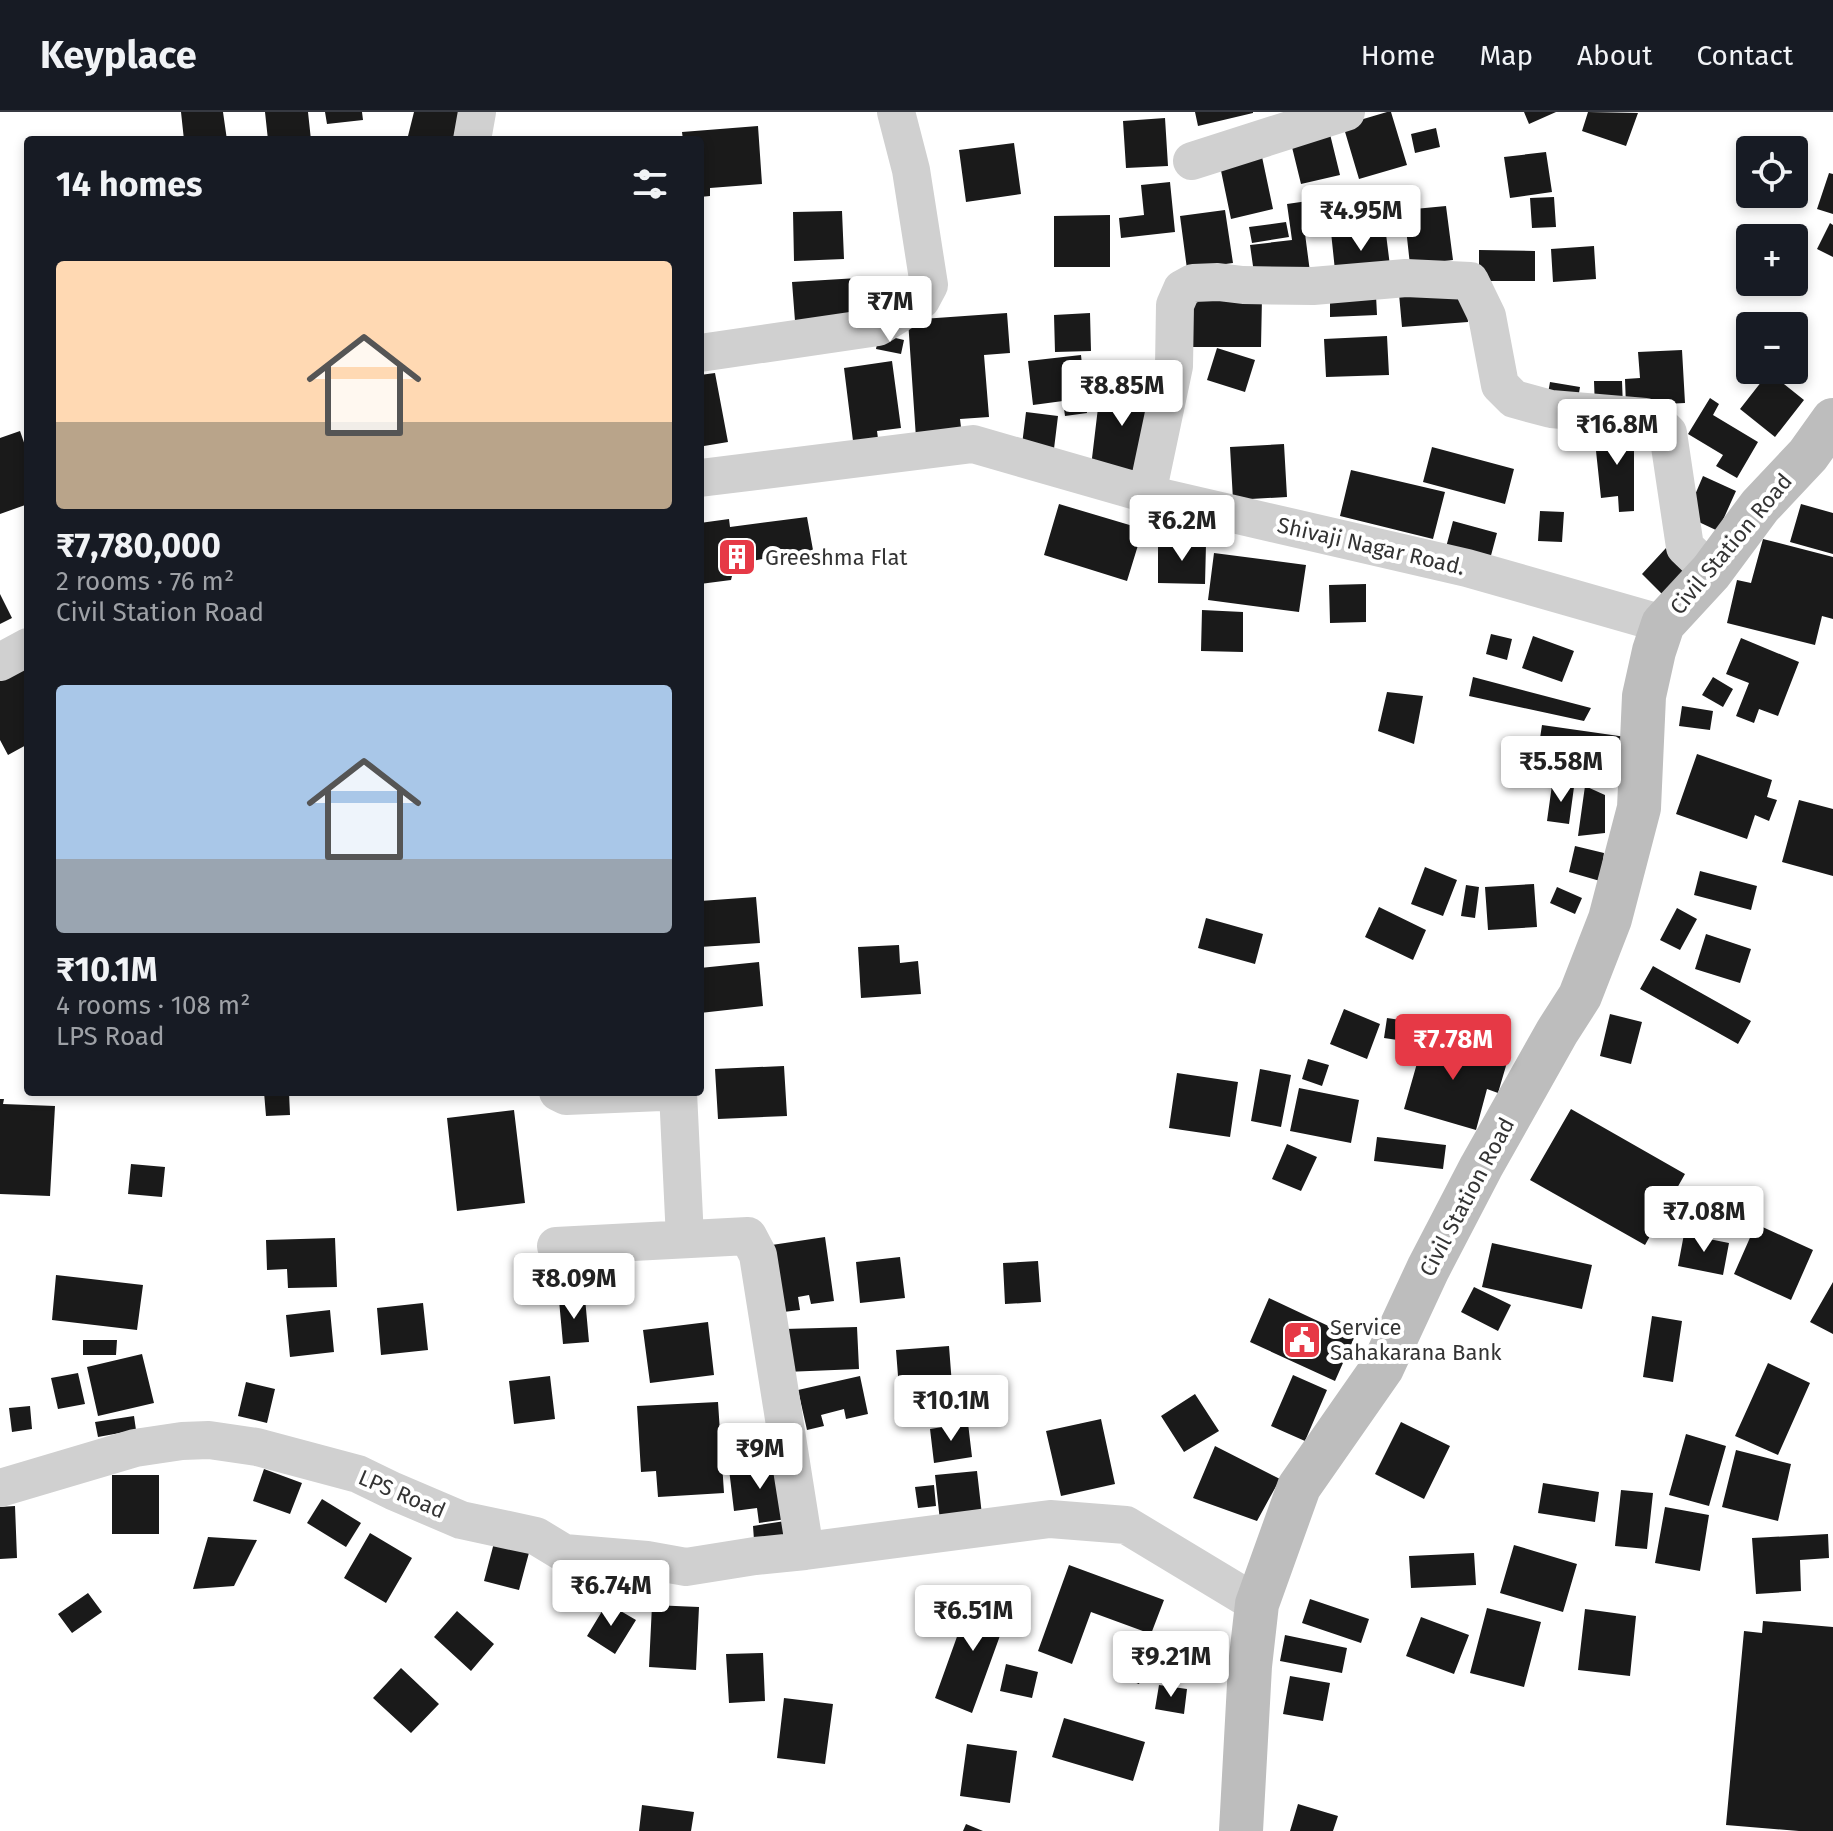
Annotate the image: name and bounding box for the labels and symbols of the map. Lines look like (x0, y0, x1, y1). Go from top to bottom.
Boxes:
pin: ₹4.95M (1296, 185, 1426, 253)
pin: ₹7M (851, 276, 929, 344)
pin: ₹8.85M (1057, 360, 1187, 428)
pin: ₹16.8M (1552, 399, 1682, 467)
street label: Civil Station Road (1664, 468, 1798, 620)
pin: ₹6.2M (1126, 495, 1238, 563)
street label: Shivaji Nagar Road. (1275, 511, 1467, 581)
building icon: Greeshma Flat (716, 536, 758, 578)
place label: Greeshma Flat (765, 544, 907, 571)
pin: ₹5.58M (1496, 736, 1626, 804)
pin: ₹7.78M (1388, 1014, 1518, 1082)
street label: Civil Station Road (1414, 1113, 1520, 1281)
pin: ₹7.08M (1639, 1186, 1769, 1254)
pin: ₹8.09M (509, 1253, 639, 1321)
place label: Service Sahakarana Bank (1330, 1314, 1502, 1366)
public building icon: Service Sahakarana Bank (1281, 1319, 1323, 1361)
pin: ₹10.1M (886, 1375, 1016, 1443)
pin: ₹9M (721, 1423, 799, 1491)
street label: LPS Road (354, 1464, 450, 1524)
pin: ₹6.74M (546, 1560, 676, 1628)
pin: ₹6.51M (908, 1585, 1038, 1653)
pin: ₹9.21M (1106, 1631, 1236, 1699)

